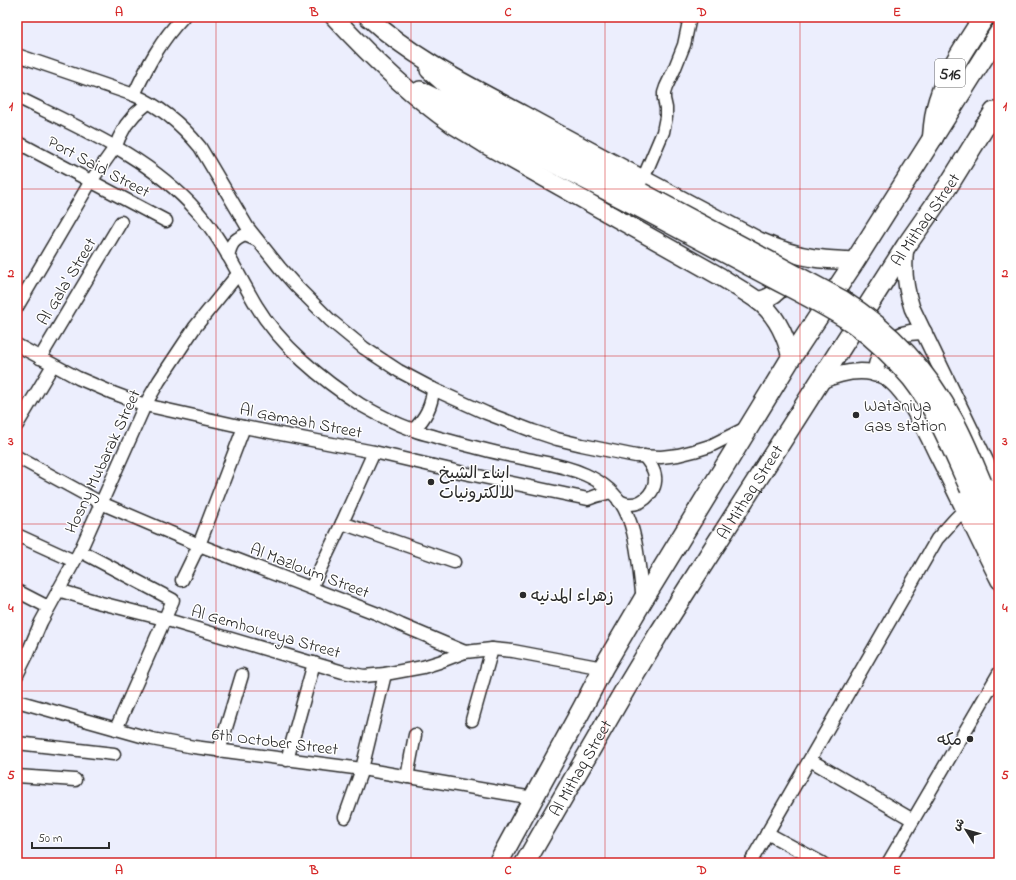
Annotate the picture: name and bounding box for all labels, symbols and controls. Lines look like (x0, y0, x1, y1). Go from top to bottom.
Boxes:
text: A (115, 3, 123, 22)
text: B (309, 3, 319, 22)
text: C (504, 3, 512, 22)
text: D (696, 3, 707, 22)
text: E (893, 3, 901, 22)
road number: 516 (935, 59, 965, 87)
text: 1 (9, 97, 14, 116)
text: 1 (1003, 97, 1008, 116)
street label: Port Said Street (43, 130, 154, 205)
street label: Al Mithaq Street (885, 168, 967, 272)
street label: Al Gala' Street (31, 233, 103, 330)
text: 2 (7, 264, 15, 283)
text: 2 (1001, 264, 1009, 283)
street label: Hosny Mubarak Street (59, 385, 149, 538)
place label: Wataniya Gas station (864, 394, 946, 439)
street label: Al Gamaah Street (237, 397, 364, 446)
marker: Wataniya Gas station (851, 410, 861, 420)
text: 3 (7, 432, 14, 451)
text: 3 (1001, 432, 1008, 451)
street label: Al Mithaq Street (711, 440, 790, 545)
place label: ابناء الشيخ للالكترونيات (439, 461, 514, 506)
marker: ابناء الشيخ للالكترونيات (426, 477, 436, 487)
street label: Al Mazloum Street (246, 537, 373, 606)
place label: زهراء المدنيه (531, 584, 614, 609)
marker: زهراء المدنيه (518, 590, 528, 600)
text: 4 (7, 599, 14, 618)
street label: Al Gemhoureya Street (188, 599, 343, 667)
text: 4 (1001, 599, 1008, 618)
street label: Al Mithaq Street (543, 715, 619, 822)
street label: 6th October Street (210, 722, 340, 763)
place label: مكه (937, 728, 962, 753)
marker: مكه (965, 734, 975, 744)
text: 5 (7, 766, 15, 785)
text: 5 (1001, 766, 1009, 785)
north arrow (946, 810, 986, 850)
text: ش (949, 815, 969, 834)
scale bar (32, 824, 109, 850)
text: 50 m (38, 830, 62, 848)
text: A (115, 861, 123, 880)
text: B (309, 861, 319, 880)
text: C (504, 861, 512, 880)
text: D (696, 861, 707, 880)
text: E (893, 861, 901, 880)

